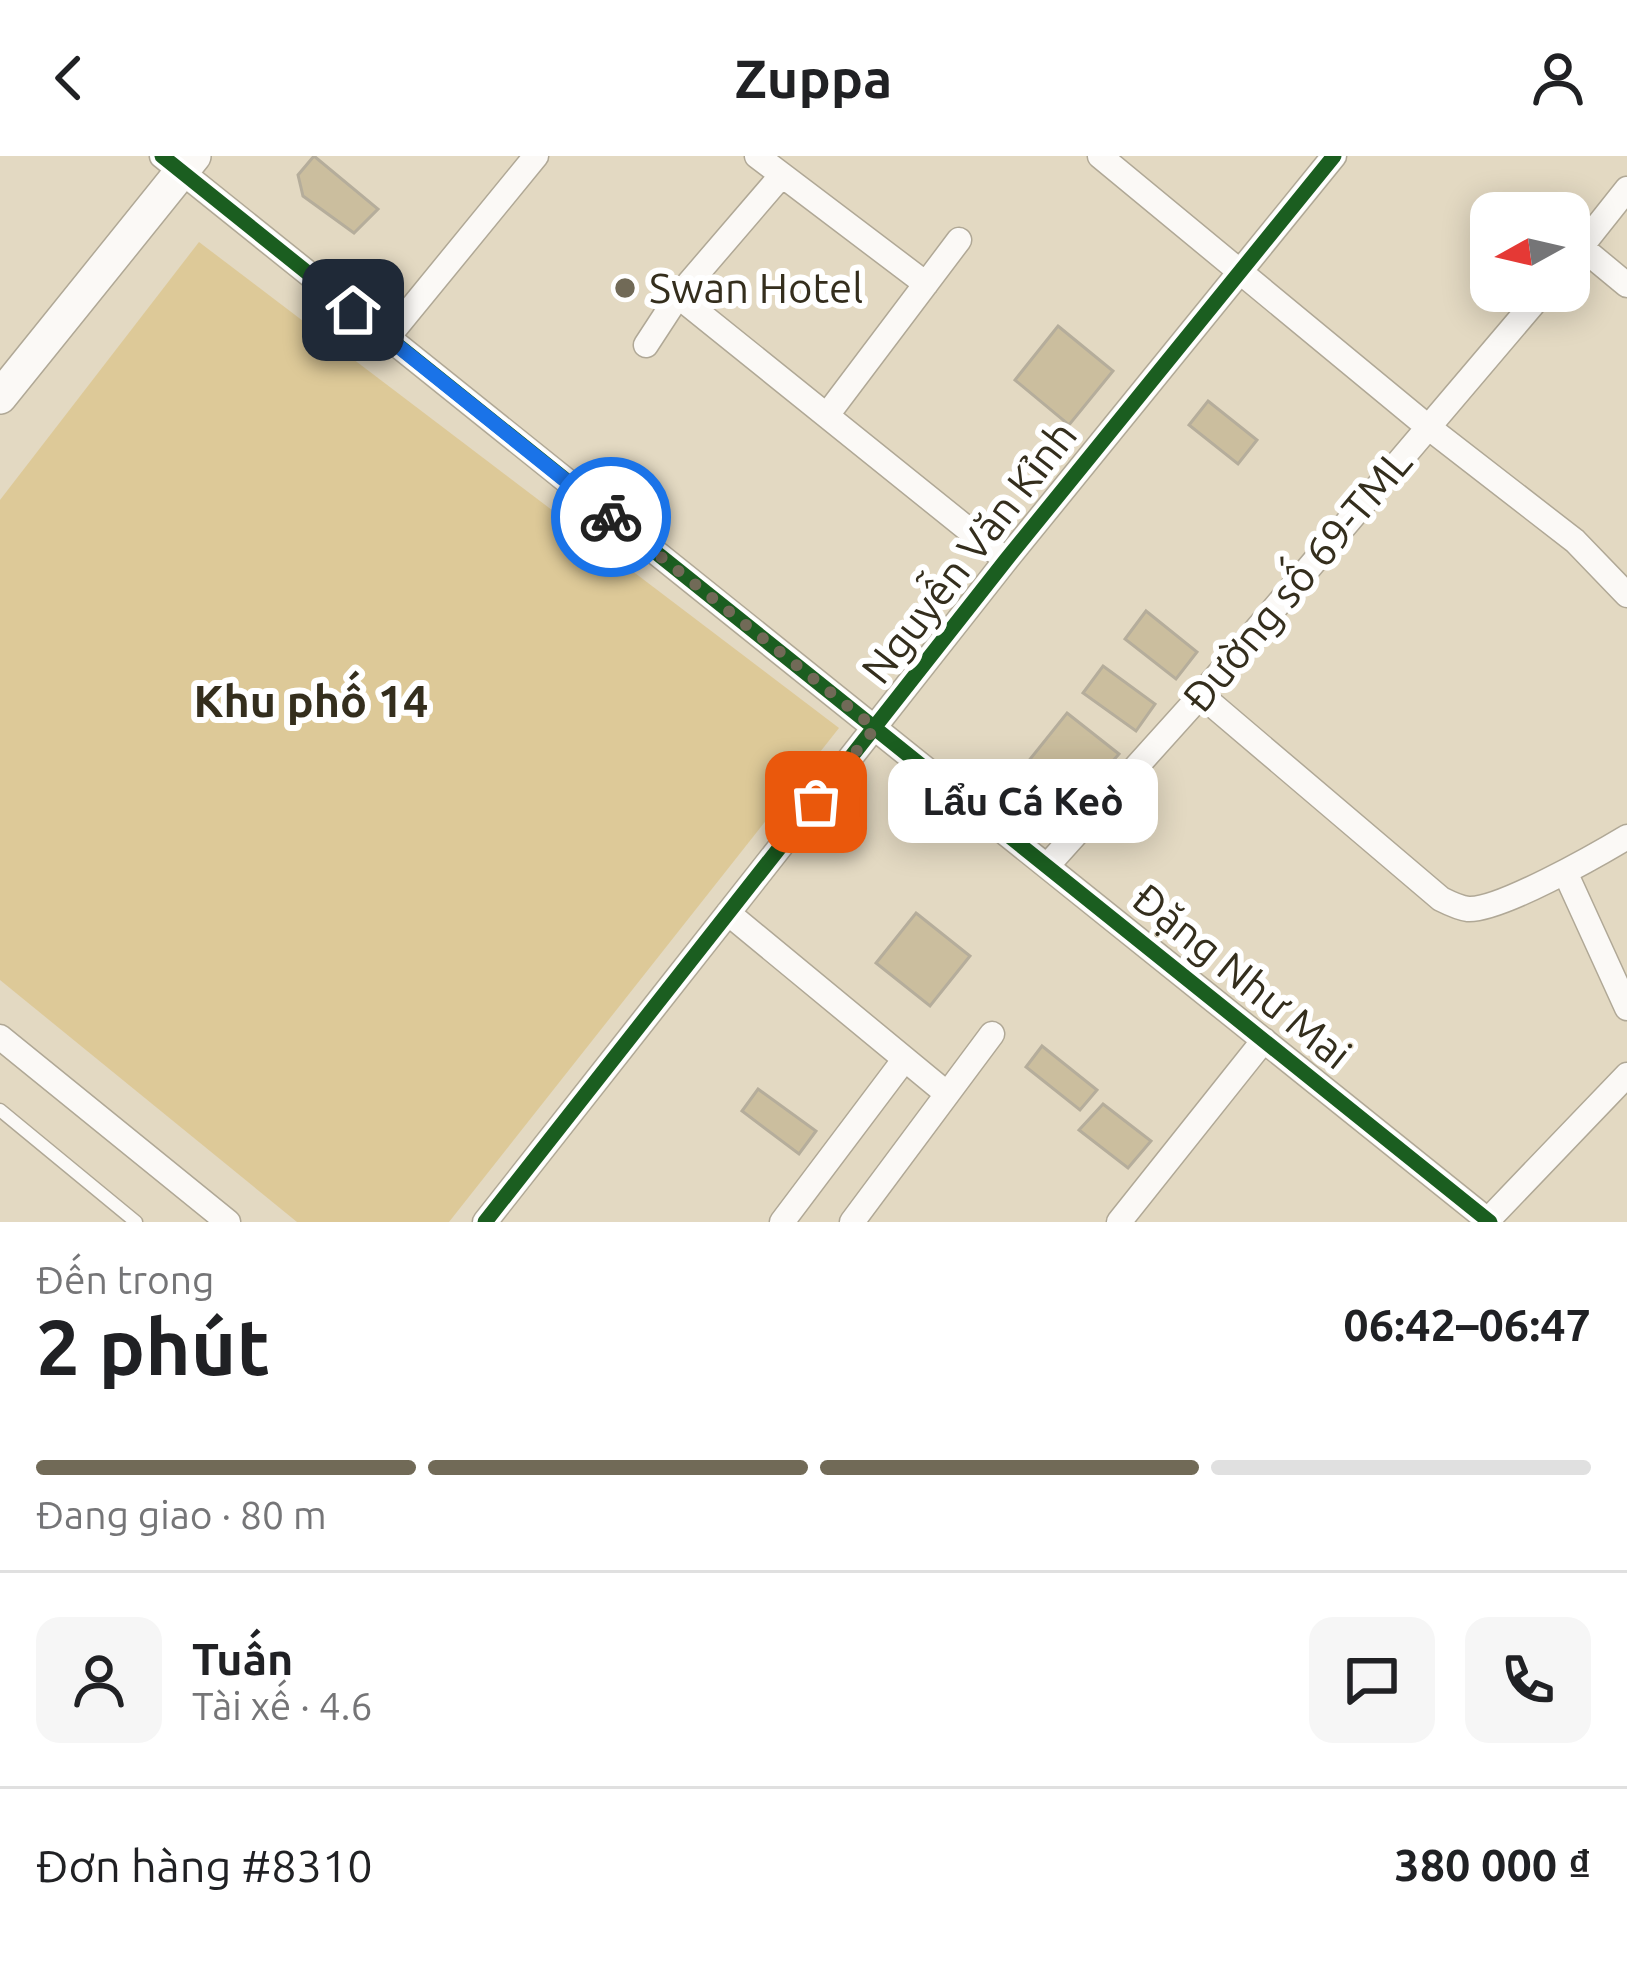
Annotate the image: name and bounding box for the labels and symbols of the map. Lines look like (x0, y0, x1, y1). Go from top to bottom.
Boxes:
north arrow (1470, 192, 1590, 312)
pin (302, 259, 404, 361)
place label: Swan Hotel (649, 264, 863, 311)
marker: Swan Hotel (612, 275, 638, 301)
street label: Nguyễn Văn Kỉnh (850, 410, 1085, 692)
street label: Đường số 69-TML (1170, 436, 1420, 721)
courier (551, 457, 671, 577)
district label: Khu phố 14 (193, 670, 429, 726)
pin (765, 751, 867, 853)
callout: Lẩu Cá Keò (888, 760, 1158, 844)
street label: Đặng Như Mai (1124, 874, 1361, 1078)

